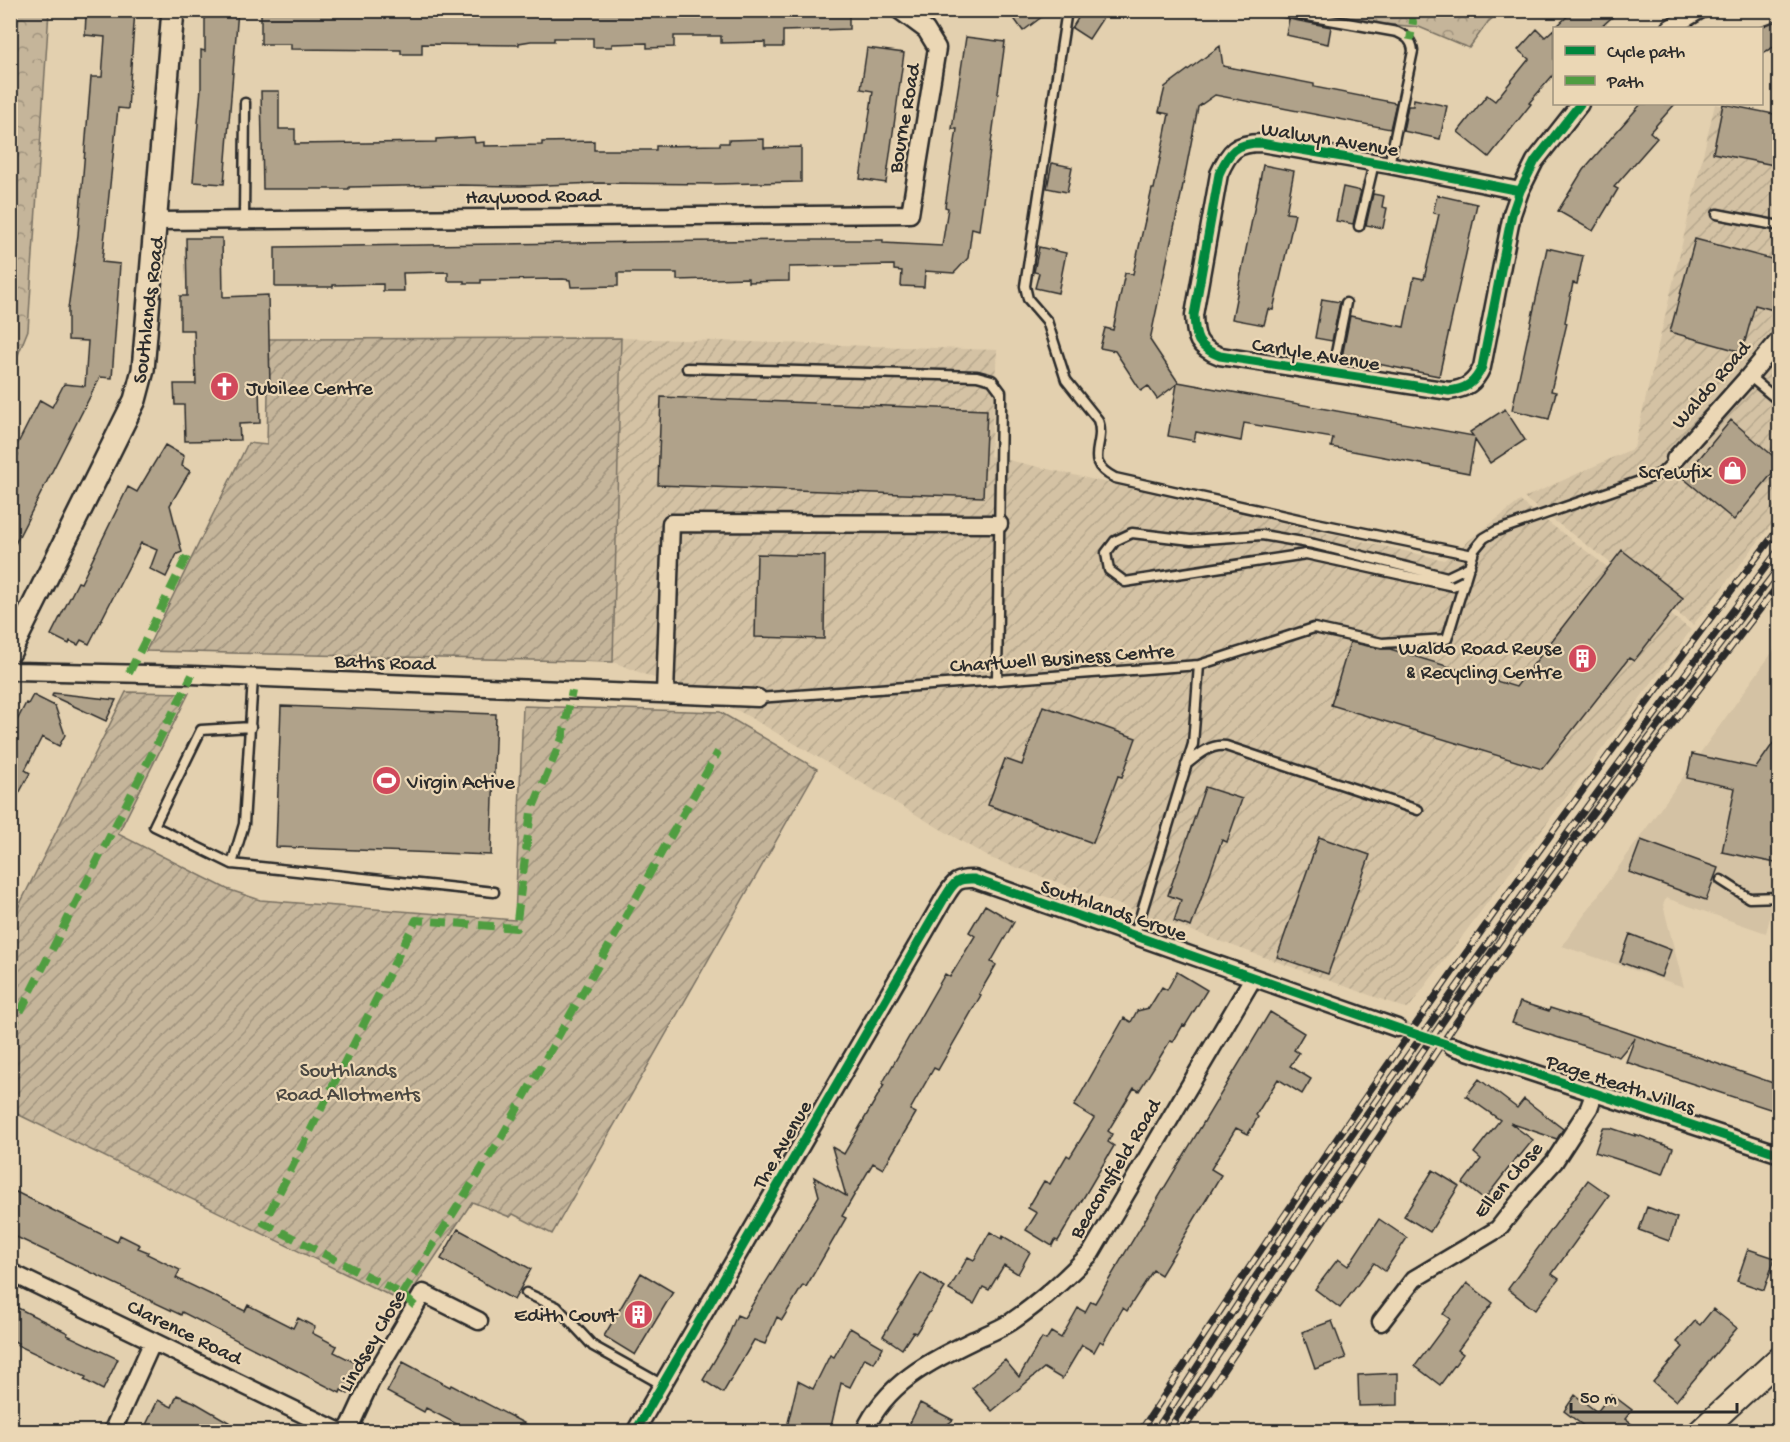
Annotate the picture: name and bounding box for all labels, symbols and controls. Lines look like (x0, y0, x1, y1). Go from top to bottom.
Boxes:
legend (1553, 27, 1763, 105)
text: Cycle path (1607, 43, 1685, 64)
street label: Bourne Road (884, 60, 929, 176)
text: Path (1606, 73, 1644, 94)
street label: Walwyn Avenue (1259, 118, 1401, 165)
street label: Haywood Road (465, 185, 603, 212)
street label: Southlands Road (129, 234, 172, 385)
street label: Carlyle Avenue (1250, 334, 1382, 379)
street label: Waldo Road (1668, 336, 1759, 435)
church icon: Jubilee Centre (209, 371, 241, 403)
place label: Jubilee Centre (246, 378, 374, 403)
shop icon: Screwfix (1717, 455, 1749, 487)
place label: Screwfix (1639, 462, 1712, 487)
place label: Waldo Road Reuse & Recycling Centre (1399, 638, 1563, 687)
street label: Chartwell Business Centre (949, 640, 1176, 681)
building icon: Waldo Road Reuse & Recycling Centre (1567, 643, 1599, 675)
street label: Baths Road (333, 650, 437, 679)
sports icon: Virgin Active (370, 765, 402, 797)
place label: Virgin Active (406, 772, 516, 797)
street label: Southlands Grove (1036, 876, 1191, 949)
street label: Page Heath Villas (1541, 1050, 1699, 1123)
park label: Southlands Road Allotments (276, 1060, 421, 1109)
street label: Beaconsfield Road (1065, 1094, 1169, 1245)
street label: The Avenue (748, 1096, 820, 1195)
street label: Ellen Close (1470, 1137, 1551, 1225)
street label: Lindsey Close (335, 1285, 414, 1397)
street label: Clarence Road (122, 1296, 247, 1373)
building icon: Edith Court (622, 1298, 654, 1330)
place label: Edith Court (514, 1305, 619, 1330)
scale bar (1571, 1376, 1738, 1414)
text: 50 m (1580, 1389, 1617, 1410)

